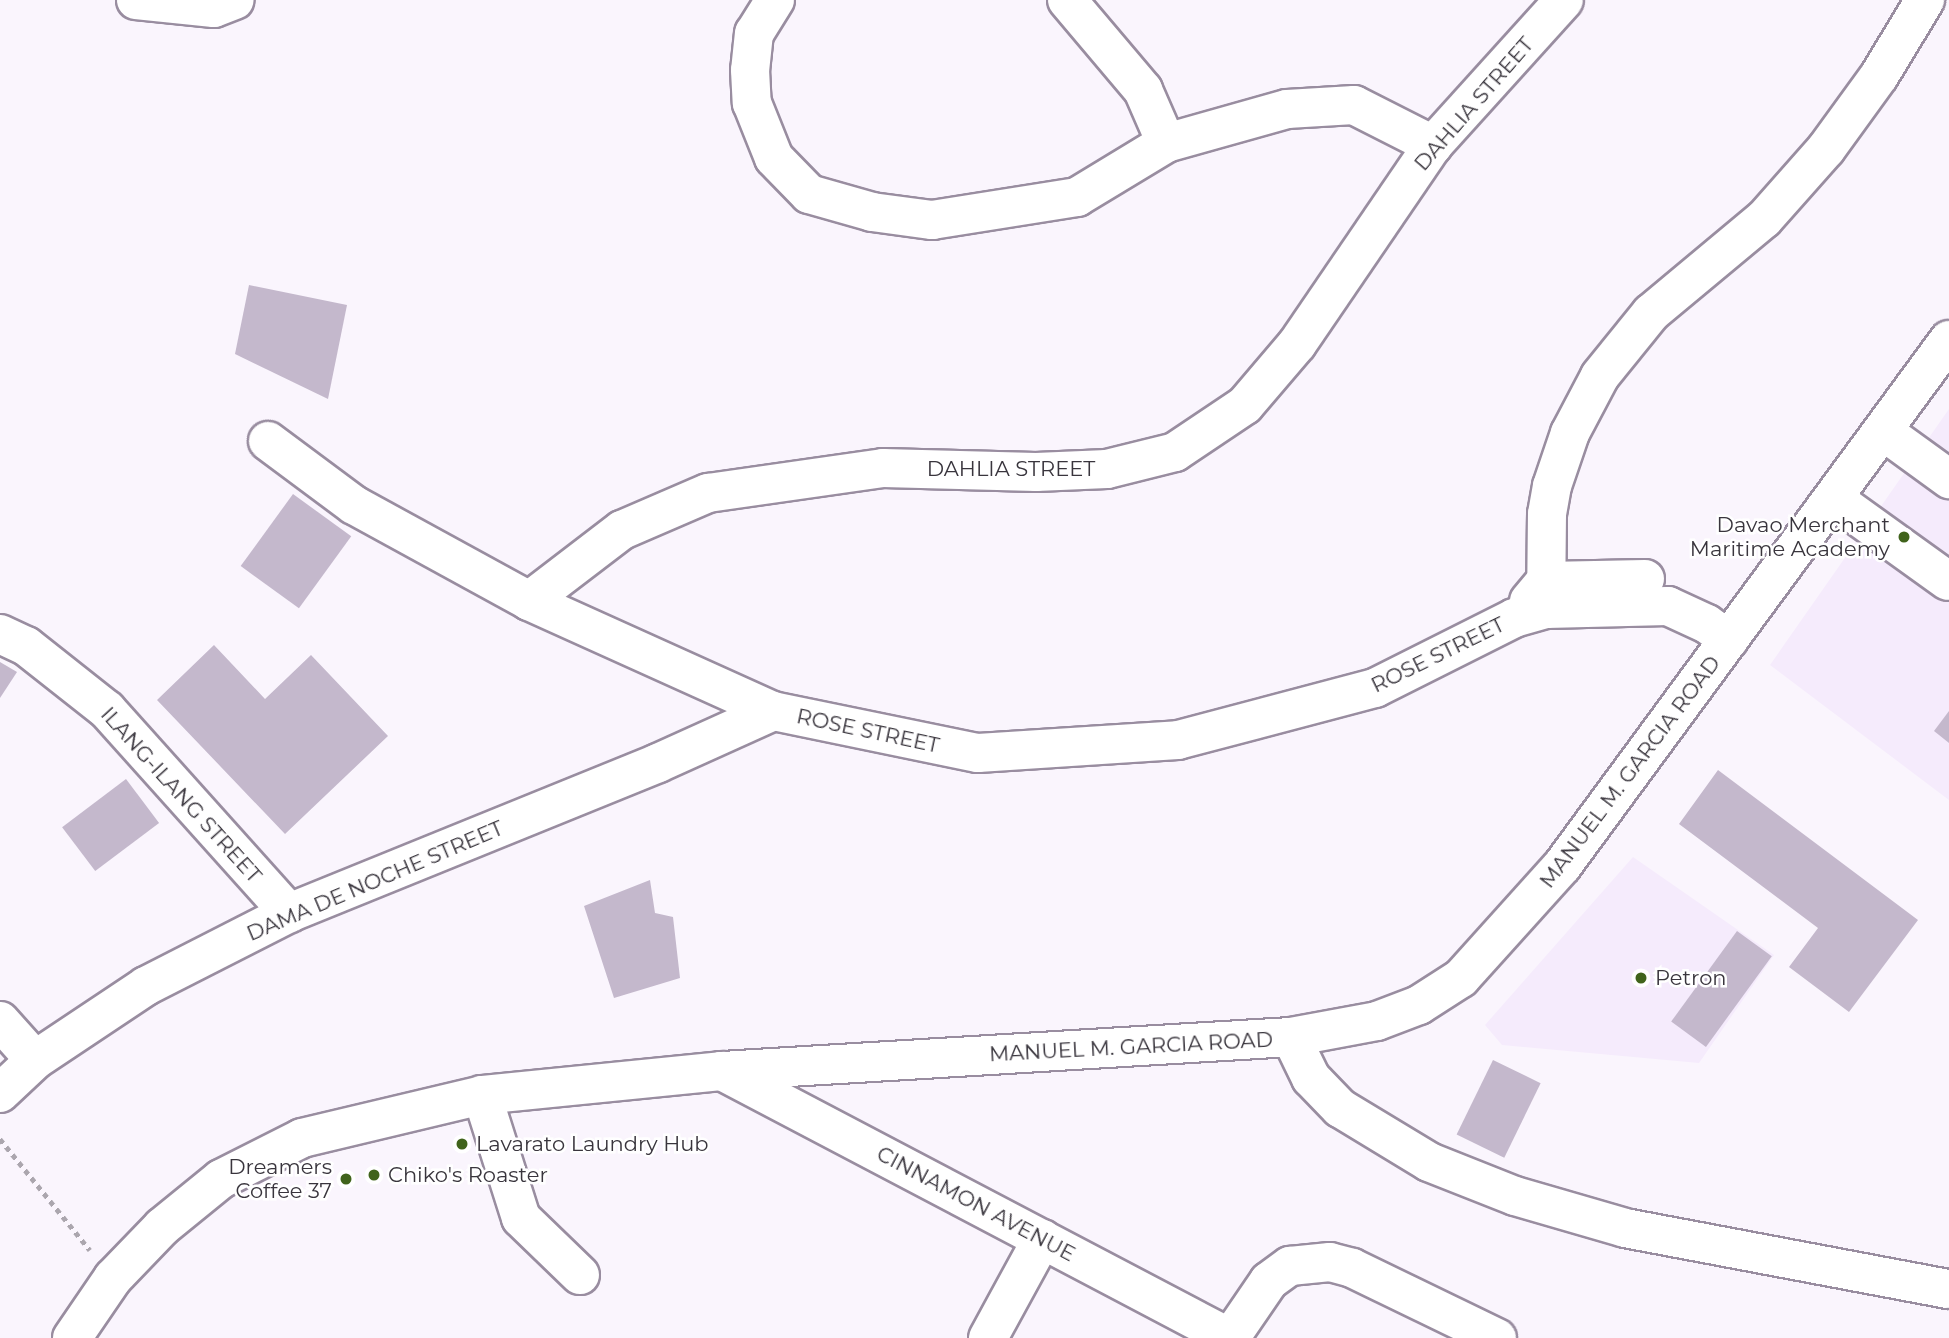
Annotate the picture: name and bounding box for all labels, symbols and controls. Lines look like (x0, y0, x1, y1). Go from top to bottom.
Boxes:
street label: DAHLIA STREET (1409, 32, 1539, 176)
street label: DAHLIA STREET (927, 456, 1095, 482)
place label: Davao Merchant Maritime Academy (1690, 512, 1890, 562)
marker: Davao Merchant Maritime Academy (1896, 529, 1912, 545)
street label: ROSE STREET (1367, 612, 1509, 698)
street label: MANUEL M. GARCIA ROAD (1534, 651, 1726, 893)
street label: ILANG-ILANG STREET (95, 702, 267, 888)
street label: ROSE STREET (794, 704, 942, 758)
street label: DAMA DE NOCHE STREET (243, 815, 507, 947)
place label: Petron (1655, 965, 1727, 991)
marker: Petron (1633, 970, 1649, 986)
street label: MANUEL M. GARCIA ROAD (989, 1027, 1273, 1067)
place label: Lavarato Laundry Hub (476, 1131, 709, 1157)
marker: Lavarato Laundry Hub (454, 1136, 470, 1152)
street label: CINNAMON AVENUE (872, 1141, 1080, 1267)
place label: Dreamers Coffee 37 (228, 1154, 332, 1204)
place label: Chiko's Roaster (388, 1162, 548, 1188)
marker: Chiko's Roaster (366, 1167, 382, 1183)
marker: Dreamers Coffee 37 (338, 1171, 354, 1187)

